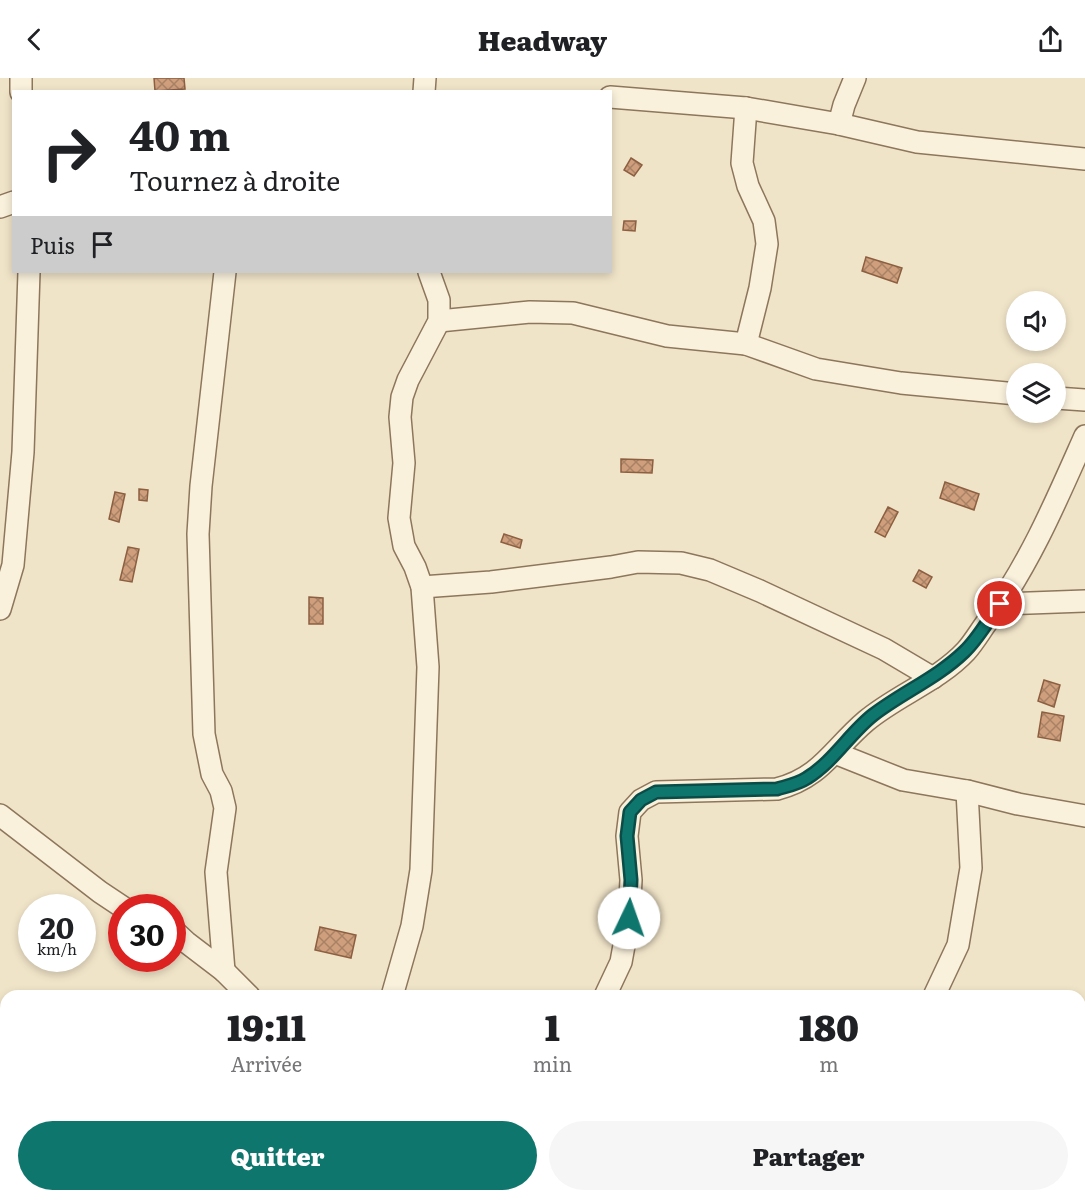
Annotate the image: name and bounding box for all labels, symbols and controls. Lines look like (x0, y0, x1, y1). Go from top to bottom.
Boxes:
text: Headway (478, 19, 607, 59)
icon: back (18, 23, 51, 56)
icon: share (1034, 23, 1067, 56)
text: 40 m (129, 102, 230, 164)
icon: right (30, 114, 108, 192)
text: Tournez à droite (129, 159, 340, 199)
text: Puis (30, 228, 74, 261)
icon: arrive (86, 228, 119, 261)
map controls (1006, 291, 1066, 423)
button: sound (1006, 291, 1066, 351)
button: layers (1006, 363, 1066, 423)
pin (974, 578, 1025, 629)
icon: arrive (983, 587, 1016, 620)
position arrow (597, 886, 661, 950)
speed limit sign: 30 (108, 894, 186, 972)
text: 20 (40, 904, 74, 948)
text: km/h (37, 937, 77, 960)
text: 19:11 (227, 999, 306, 1052)
text: 1 (545, 999, 560, 1052)
text: 180 (799, 999, 859, 1052)
text: Arrivée (231, 1048, 302, 1078)
text: min (533, 1048, 572, 1078)
text: m (819, 1048, 839, 1078)
button: Quitter (18, 1121, 537, 1190)
button: Partager (549, 1121, 1068, 1190)

